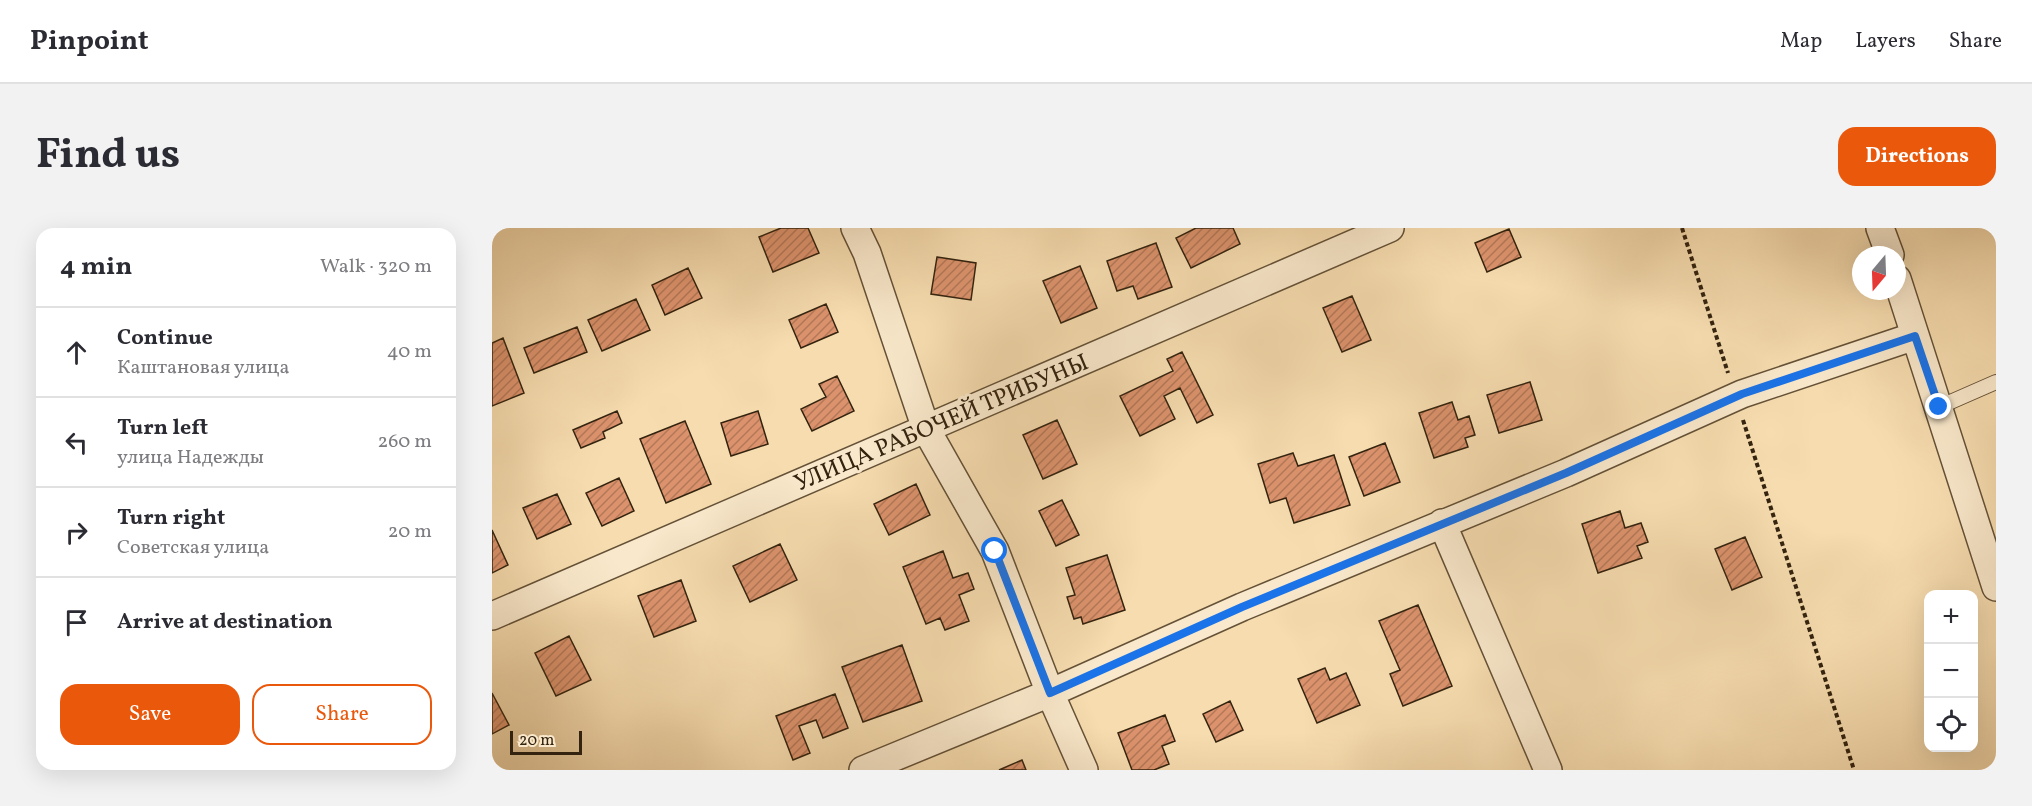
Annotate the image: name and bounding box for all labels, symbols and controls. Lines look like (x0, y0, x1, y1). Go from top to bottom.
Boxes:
text: Pinpoint (30, 22, 148, 61)
text: Map (1780, 27, 1822, 56)
text: Layers (1855, 27, 1916, 56)
text: Share (1949, 27, 2002, 56)
text: Find us (36, 127, 180, 186)
button: Directions (1838, 127, 1996, 186)
north arrow (1852, 246, 1906, 300)
text: 4 min (60, 249, 132, 285)
text: Walk · 320 m (320, 253, 432, 281)
text: Continue (117, 323, 213, 354)
icon: ahead (60, 336, 93, 369)
text: 40 m (387, 338, 432, 366)
street label: УЛИЦА РАБОЧЕЙ ТРИБУНЫ (789, 346, 1094, 501)
text: Каштановая улица (117, 354, 289, 382)
route end (1925, 393, 1951, 419)
text: Turn left (117, 413, 208, 444)
icon: left (60, 426, 93, 459)
text: 260 m (377, 428, 432, 456)
text: улица Надежды (117, 444, 264, 472)
text: Turn right (117, 503, 225, 534)
icon: right (60, 516, 93, 549)
text: 20 m (388, 518, 432, 546)
text: Советская улица (117, 534, 269, 562)
route start (981, 537, 1007, 563)
map controls (1924, 590, 1978, 752)
button: + (1924, 590, 1978, 644)
icon: arrive (60, 606, 93, 639)
text: Arrive at destination (117, 607, 333, 638)
button: − (1924, 644, 1978, 698)
button: Save (60, 684, 240, 745)
button: Share (252, 684, 432, 745)
button: locate (1924, 698, 1978, 752)
scale bar (510, 728, 582, 756)
text: 20 m (519, 730, 554, 752)

